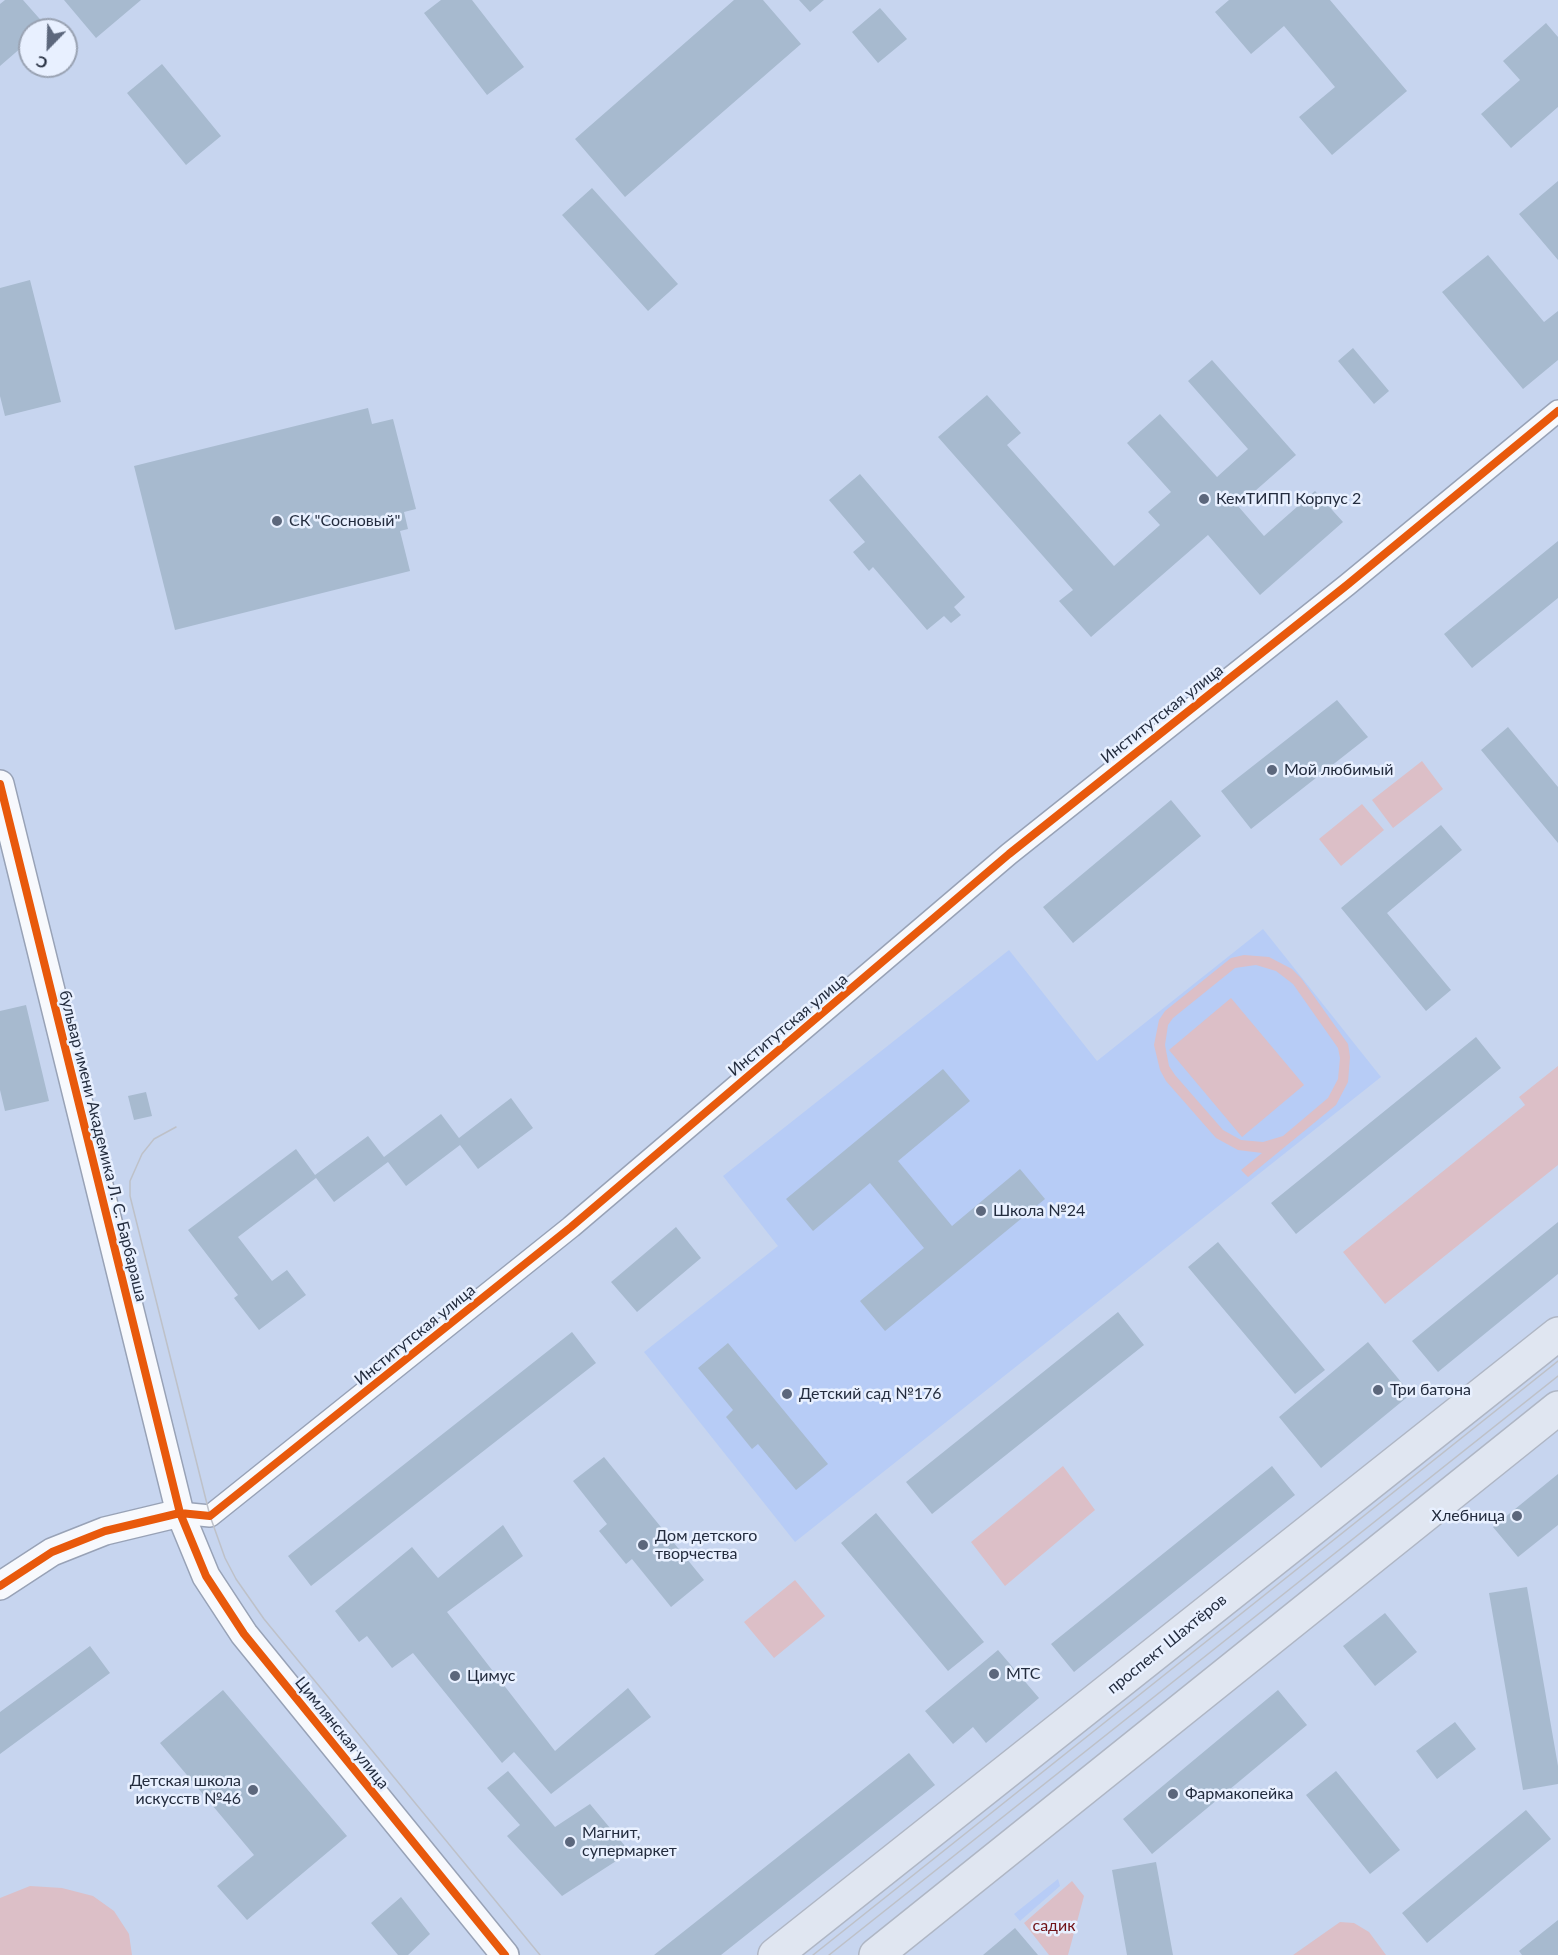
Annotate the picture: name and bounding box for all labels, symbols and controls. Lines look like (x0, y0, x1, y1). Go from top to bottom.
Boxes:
north arrow (18, 18, 78, 78)
text: С (33, 52, 50, 74)
place label: КемТИПП Корпус 2 (1216, 489, 1361, 509)
marker: КемТИПП Корпус 2 (1197, 492, 1211, 506)
place label: СК "Сосновый" (289, 511, 400, 531)
marker: СК "Сосновый" (270, 514, 284, 528)
street label: Институтская улица (1097, 660, 1227, 768)
place label: Мой любимый (1284, 760, 1393, 780)
marker: Мой любимый (1265, 763, 1279, 777)
street label: Институтская улица (724, 970, 852, 1080)
street label: бульвар имени Академика Л. С. Барбараша (55, 988, 151, 1304)
place label: Школа №24 (993, 1201, 1085, 1221)
marker: Школа №24 (974, 1204, 988, 1218)
street label: Институтская улица (351, 1280, 479, 1390)
place label: Три батона (1390, 1380, 1471, 1400)
marker: Три батона (1371, 1383, 1385, 1397)
place label: Детский сад №176 (799, 1384, 942, 1404)
marker: Детский сад №176 (780, 1387, 794, 1401)
place label: Хлебница (1432, 1506, 1505, 1526)
marker: Хлебница (1510, 1509, 1524, 1523)
place label: Дом детского творчества (655, 1526, 757, 1564)
marker: Дом детского творчества (636, 1538, 650, 1552)
street label: проспект Шахтёров (1104, 1590, 1230, 1698)
place label: МТС (1006, 1664, 1040, 1684)
place label: Цимус (467, 1666, 515, 1686)
marker: МТС (987, 1667, 1001, 1681)
marker: Цимус (448, 1669, 462, 1683)
street label: Цимлянская улица (291, 1673, 393, 1793)
place label: Детская школа искусств №46 (130, 1771, 241, 1809)
marker: Детская школа искусств №46 (246, 1783, 260, 1797)
place label: Фармакопейка (1185, 1784, 1293, 1804)
marker: Фармакопейка (1166, 1787, 1180, 1801)
place label: Магнит, супермаркет (582, 1823, 677, 1861)
marker: Магнит, супермаркет (563, 1835, 577, 1849)
park label: садик (1033, 1916, 1075, 1936)

